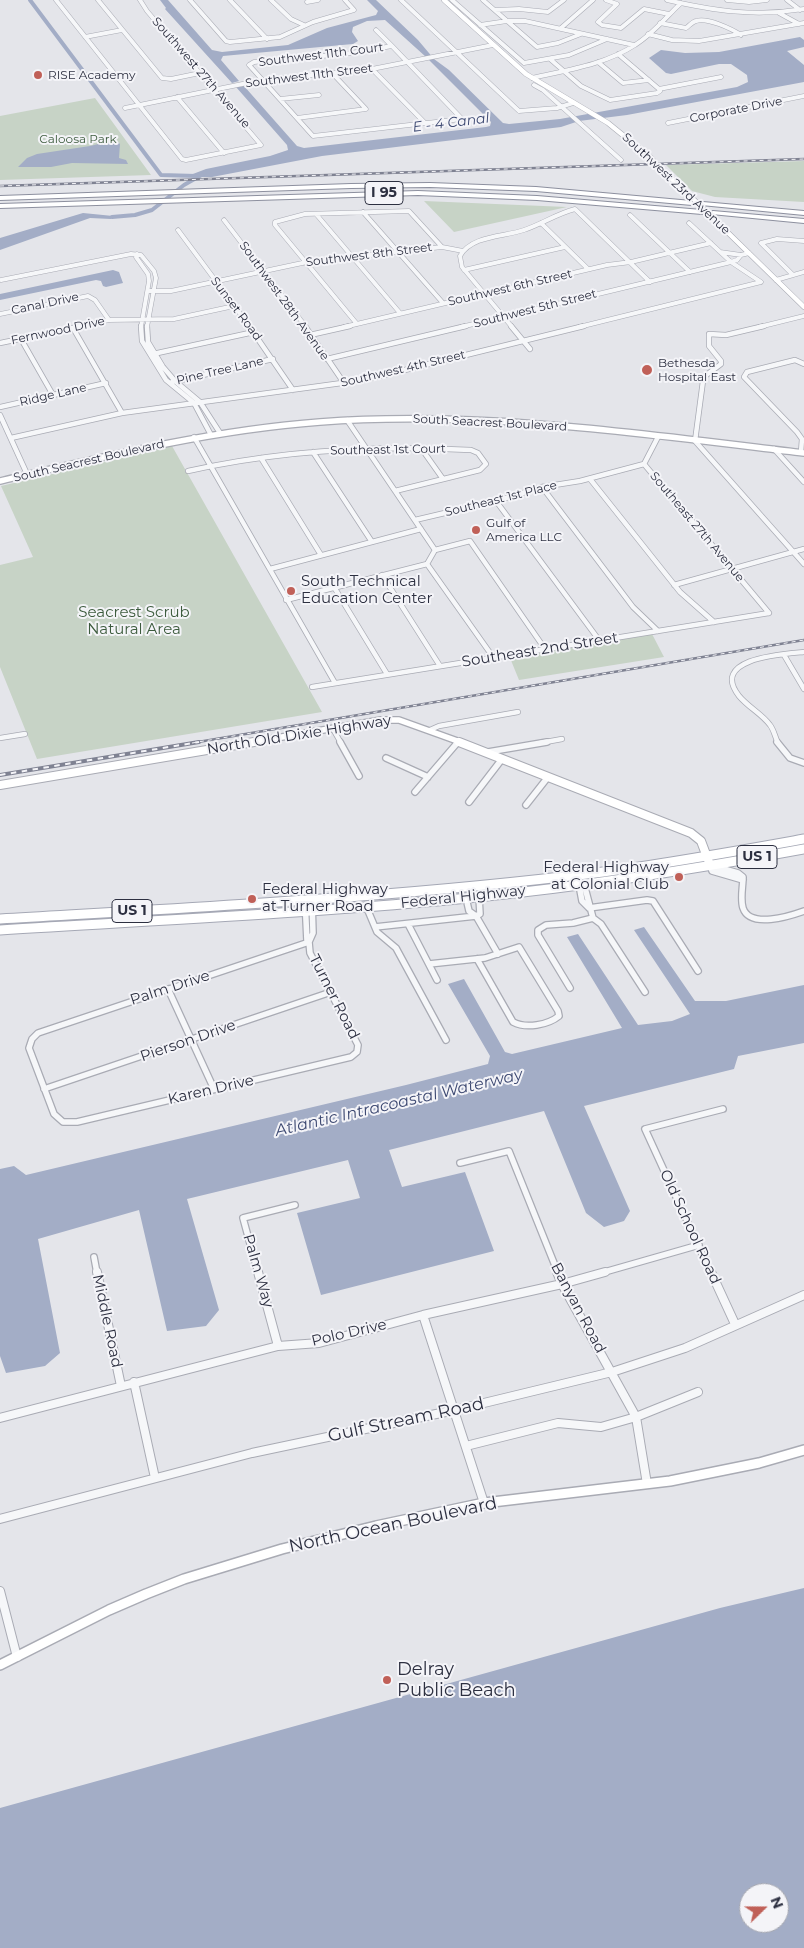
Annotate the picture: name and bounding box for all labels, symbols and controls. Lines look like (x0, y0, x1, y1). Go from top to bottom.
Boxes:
street label: Southwest 27th Avenue (149, 15, 253, 131)
street label: Southwest 11th Court (258, 40, 384, 70)
street label: Southwest 11th Street (244, 61, 374, 91)
place label: RISE Academy (48, 68, 136, 82)
marker: RISE Academy (32, 69, 44, 81)
street label: Corporate Drive (688, 94, 784, 126)
water label: E - 4 Canal (412, 110, 490, 136)
street label: Southwest 23rd Avenue (619, 130, 733, 238)
park label: Caloosa Park (39, 132, 117, 146)
road number: I 95 (365, 182, 403, 204)
street label: Southwest 28th Avenue (236, 239, 332, 363)
street label: Southwest 8th Street (305, 240, 433, 270)
street label: Southwest 6th Street (446, 267, 574, 309)
street label: Sunset Road (207, 274, 265, 344)
street label: Southwest 5th Street (472, 287, 598, 331)
street label: Canal Drive (10, 290, 80, 318)
street label: Fernwood Drive (10, 314, 106, 348)
street label: Southwest 4th Street (339, 348, 467, 390)
street label: Pine Tree Lane (175, 354, 265, 388)
place label: Bethesda Hospital East (658, 356, 736, 384)
marker: Bethesda Hospital East (640, 363, 654, 377)
street label: Ridge Lane (18, 380, 88, 410)
street label: South Seacrest Boulevard (413, 412, 567, 434)
street label: South Seacrest Boulevard (12, 437, 166, 485)
street label: Southeast 1st Court (330, 442, 446, 458)
street label: Southeast 27th Avenue (647, 469, 747, 585)
street label: Southeast 1st Place (443, 478, 559, 520)
place label: Gulf of America LLC (486, 516, 562, 544)
marker: Gulf of America LLC (470, 524, 482, 536)
place label: South Technical Education Center (301, 573, 432, 608)
marker: South Technical Education Center (285, 585, 297, 597)
park label: Seacrest Scrub Natural Area (78, 604, 190, 639)
street label: Southeast 2nd Street (461, 629, 619, 671)
street label: North Old Dixie Highway (206, 712, 392, 758)
road number: US 1 (737, 846, 777, 869)
place label: Federal Highway at Colonial Club (543, 859, 669, 894)
marker: Federal Highway at Colonial Club (673, 871, 685, 883)
place label: Federal Highway at Turner Road (262, 881, 388, 916)
street label: Federal Highway (399, 881, 527, 913)
marker: Federal Highway at Turner Road (246, 893, 258, 905)
road number: US 1 (112, 899, 152, 922)
street label: Turner Road (305, 952, 363, 1042)
street label: Palm Drive (128, 967, 212, 1009)
street label: Pierson Drive (138, 1016, 238, 1066)
water label: Atlantic Intracoastal Waterway (273, 1065, 525, 1141)
street label: Karen Drive (166, 1071, 256, 1109)
street label: Old School Road (656, 1167, 724, 1287)
street label: Palm Way (239, 1232, 277, 1310)
street label: Banyan Road (547, 1260, 609, 1356)
street label: Middle Road (88, 1273, 126, 1369)
street label: Polo Drive (310, 1316, 388, 1350)
street label: Gulf Stream Road (326, 1393, 486, 1447)
street label: North Ocean Boulevard (287, 1492, 499, 1558)
place label: Delray Public Beach (397, 1659, 516, 1702)
marker: Delray Public Beach (381, 1674, 393, 1686)
north arrow (739, 1883, 789, 1933)
text: N (767, 1894, 787, 1911)

